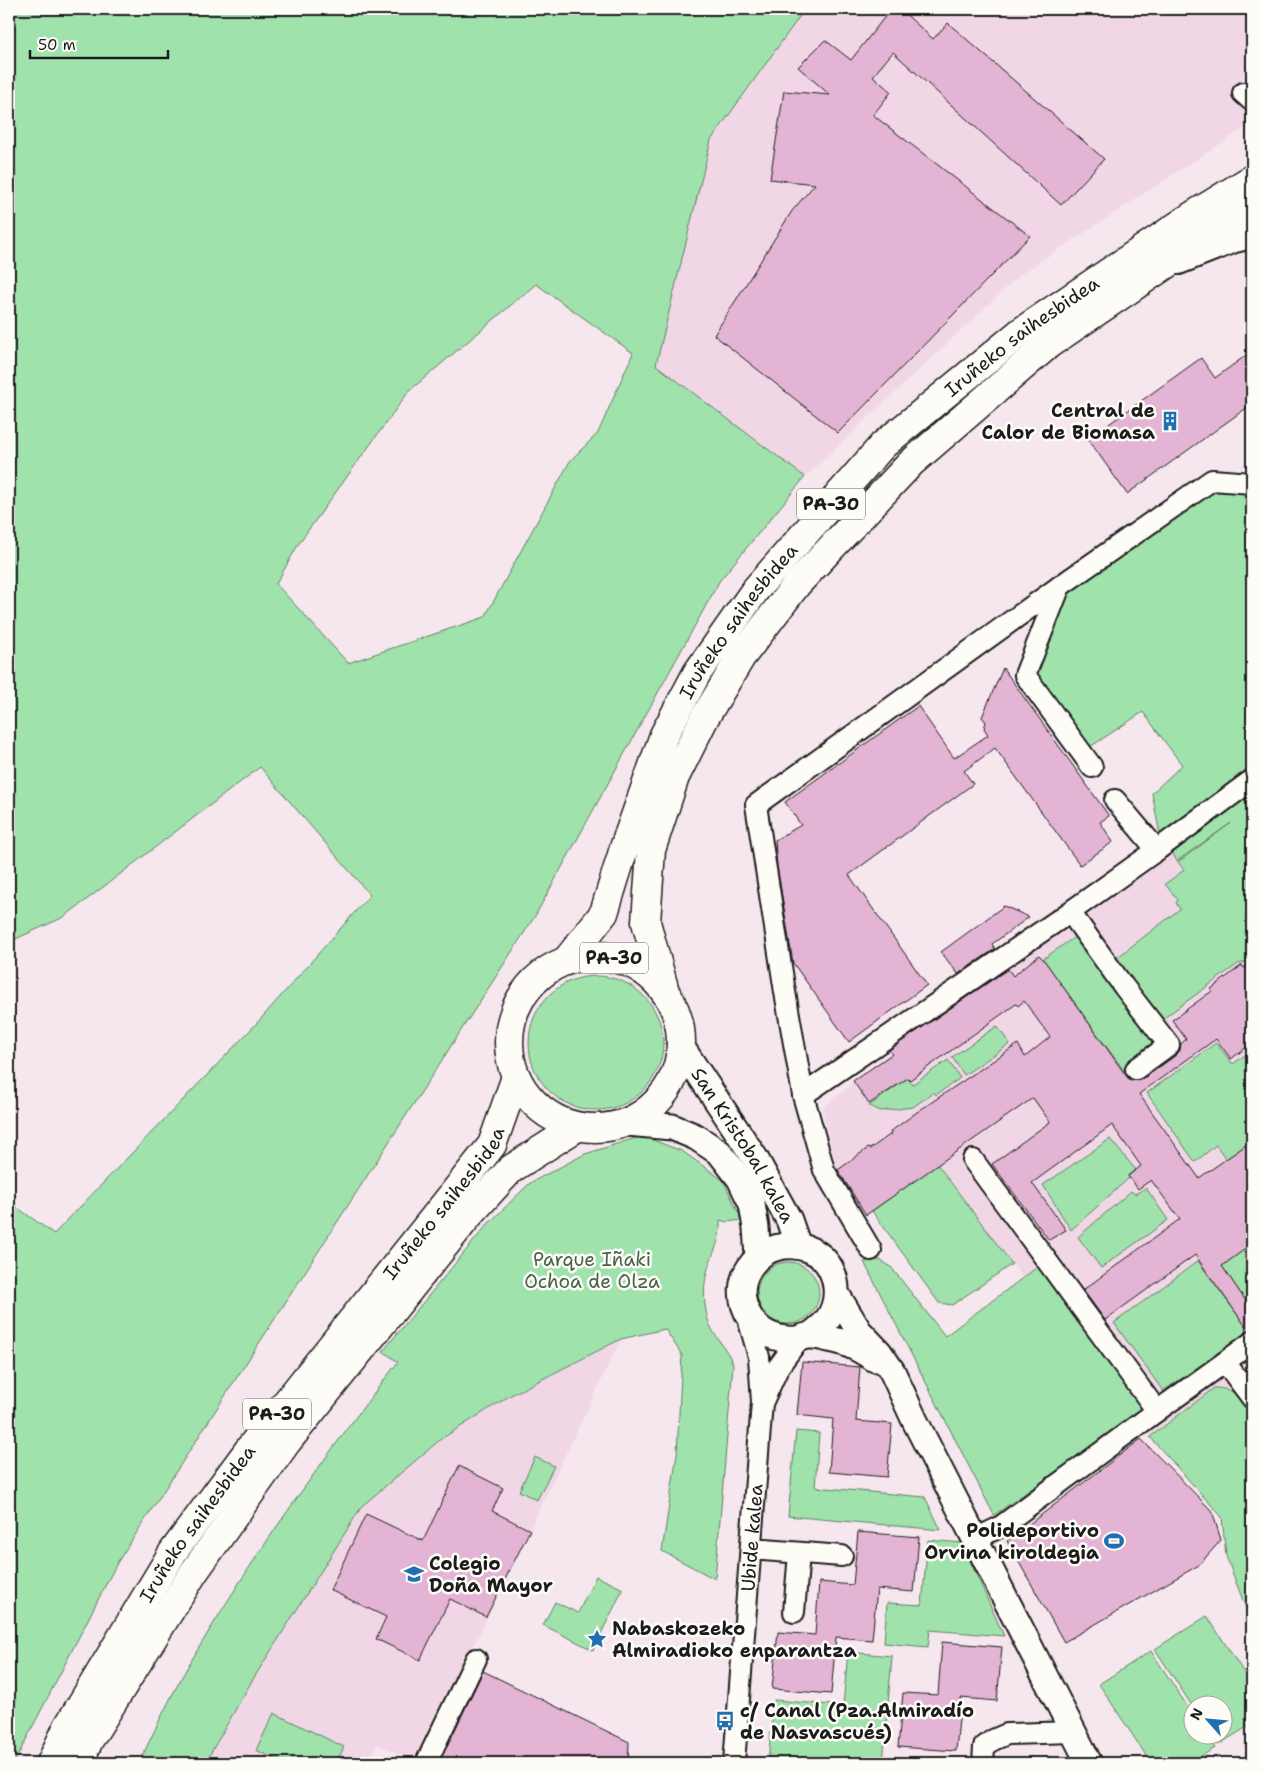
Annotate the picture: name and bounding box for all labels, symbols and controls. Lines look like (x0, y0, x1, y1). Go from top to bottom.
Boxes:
scale bar (30, 28, 168, 60)
text: 50 m (38, 35, 76, 55)
street label: Iruñeko saihesbidea (939, 270, 1104, 402)
place label: Central de Calor de Biomasa (981, 398, 1155, 445)
building icon: Central de Calor de Biomasa (1159, 410, 1181, 432)
road number: PA-30 (797, 488, 865, 520)
street label: Iruñeko saihesbidea (673, 538, 803, 703)
road number: PA-30 (580, 942, 648, 974)
street label: San Kristobal kalea (686, 1063, 801, 1227)
street label: Iruñeko saihesbidea (377, 1123, 510, 1285)
park label: Parque Iñaki Ochoa de Olza (524, 1247, 660, 1294)
road number: PA-30 (243, 1398, 311, 1430)
street label: Iruñeko saihesbidea (133, 1440, 261, 1607)
street label: Ubide kalea (735, 1483, 768, 1593)
place label: Polideportivo Orvina kiroldegia (924, 1518, 1099, 1565)
sports icon: Polideportivo Orvina kiroldegia (1103, 1530, 1125, 1552)
place label: Colegio Doña Mayor (429, 1551, 553, 1598)
school or university icon: Colegio Doña Mayor (403, 1563, 425, 1585)
place label: Nabaskozeko Almiradioko enparantza (612, 1616, 857, 1663)
place icon: Nabaskozeko Almiradioko enparantza (586, 1628, 608, 1650)
north arrow (1184, 1694, 1234, 1744)
place label: c/ Canal (Pza.Almiradío de Nasvascués) (740, 1698, 974, 1745)
text: N (1186, 1705, 1207, 1723)
bus stop icon: c/ Canal (Pza.Almiradío de Nasvascués) (714, 1710, 736, 1732)

